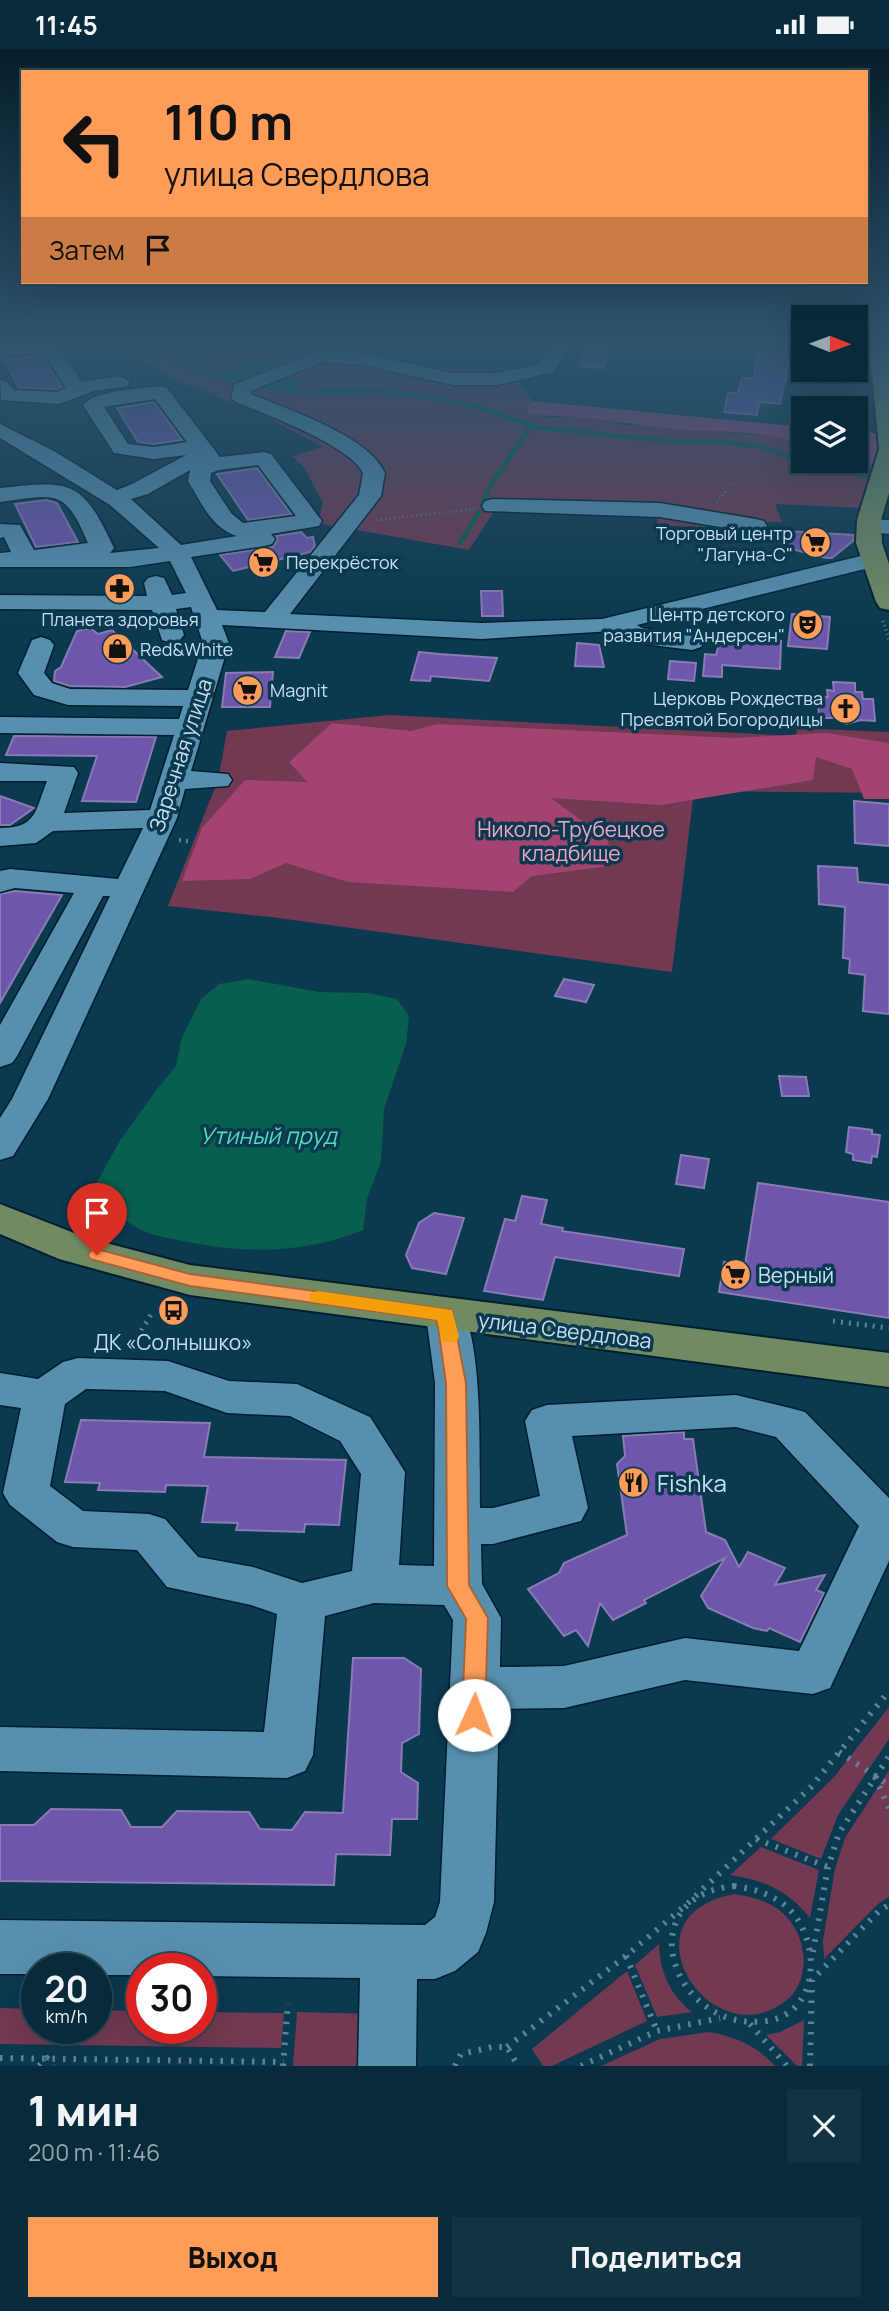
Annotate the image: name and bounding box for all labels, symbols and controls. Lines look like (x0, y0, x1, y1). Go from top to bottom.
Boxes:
text: 11:45 (35, 7, 98, 43)
text: 110 m (164, 88, 293, 155)
icon: left (49, 98, 140, 189)
text: улица Свердлова (164, 152, 430, 196)
icon: arrive (139, 231, 177, 269)
text: Затем (49, 232, 125, 268)
north arrow (791, 305, 868, 381)
map controls (791, 305, 868, 473)
button: layers (791, 396, 868, 473)
place label: Торговый центр "Лагуна-С" (656, 521, 793, 566)
supermarket icon: Торговый центр "Лагуна-С" (799, 526, 833, 560)
supermarket icon: Перекрёсток (246, 545, 280, 579)
place label: Перекрёсток (286, 550, 400, 574)
pharmacy icon: Планета здоровья (103, 571, 137, 605)
place label: Центр детского развития "Андерсен" (603, 602, 785, 647)
place label: Планета здоровья (41, 607, 199, 631)
theatre icon: Центр детского развития "Андерсен" (791, 607, 825, 641)
shop icon: Red&White (100, 632, 134, 666)
place label: Red&White (140, 637, 233, 661)
supermarket icon: Magnit (230, 673, 264, 707)
street label: Заречная улица (142, 675, 218, 835)
place label: Magnit (270, 678, 328, 702)
place label: Церковь Рождества Пресвятой Богородицы (621, 686, 823, 731)
church icon: Церковь Рождества Пресвятой Богородицы (829, 691, 863, 725)
park label: Николо-Трубецкое кладбище (477, 815, 665, 867)
water label: Утиный пруд (199, 1119, 338, 1151)
pin (67, 1183, 127, 1255)
icon: arrive (78, 1194, 116, 1232)
supermarket icon: Верный (718, 1258, 752, 1292)
place label: Верный (758, 1261, 834, 1289)
bus stop icon: ДК «Солнышко» (156, 1293, 190, 1327)
street label: улица Свердлова (477, 1305, 653, 1355)
place label: ДК «Солнышко» (94, 1328, 252, 1356)
restaurant icon: Fishka (617, 1465, 651, 1499)
place label: Fishka (657, 1466, 727, 1499)
position arrow (437, 1678, 511, 1752)
speed limit sign: 30 (126, 1953, 217, 2044)
text: 20 (45, 1965, 88, 2013)
text: km/h (46, 2004, 87, 2028)
text: 1 мин (28, 2081, 139, 2139)
button: close (787, 2089, 861, 2163)
text: 200 m · 11:46 (28, 2136, 160, 2168)
button: Выход (28, 2217, 438, 2297)
button: Поделиться (452, 2217, 861, 2297)

